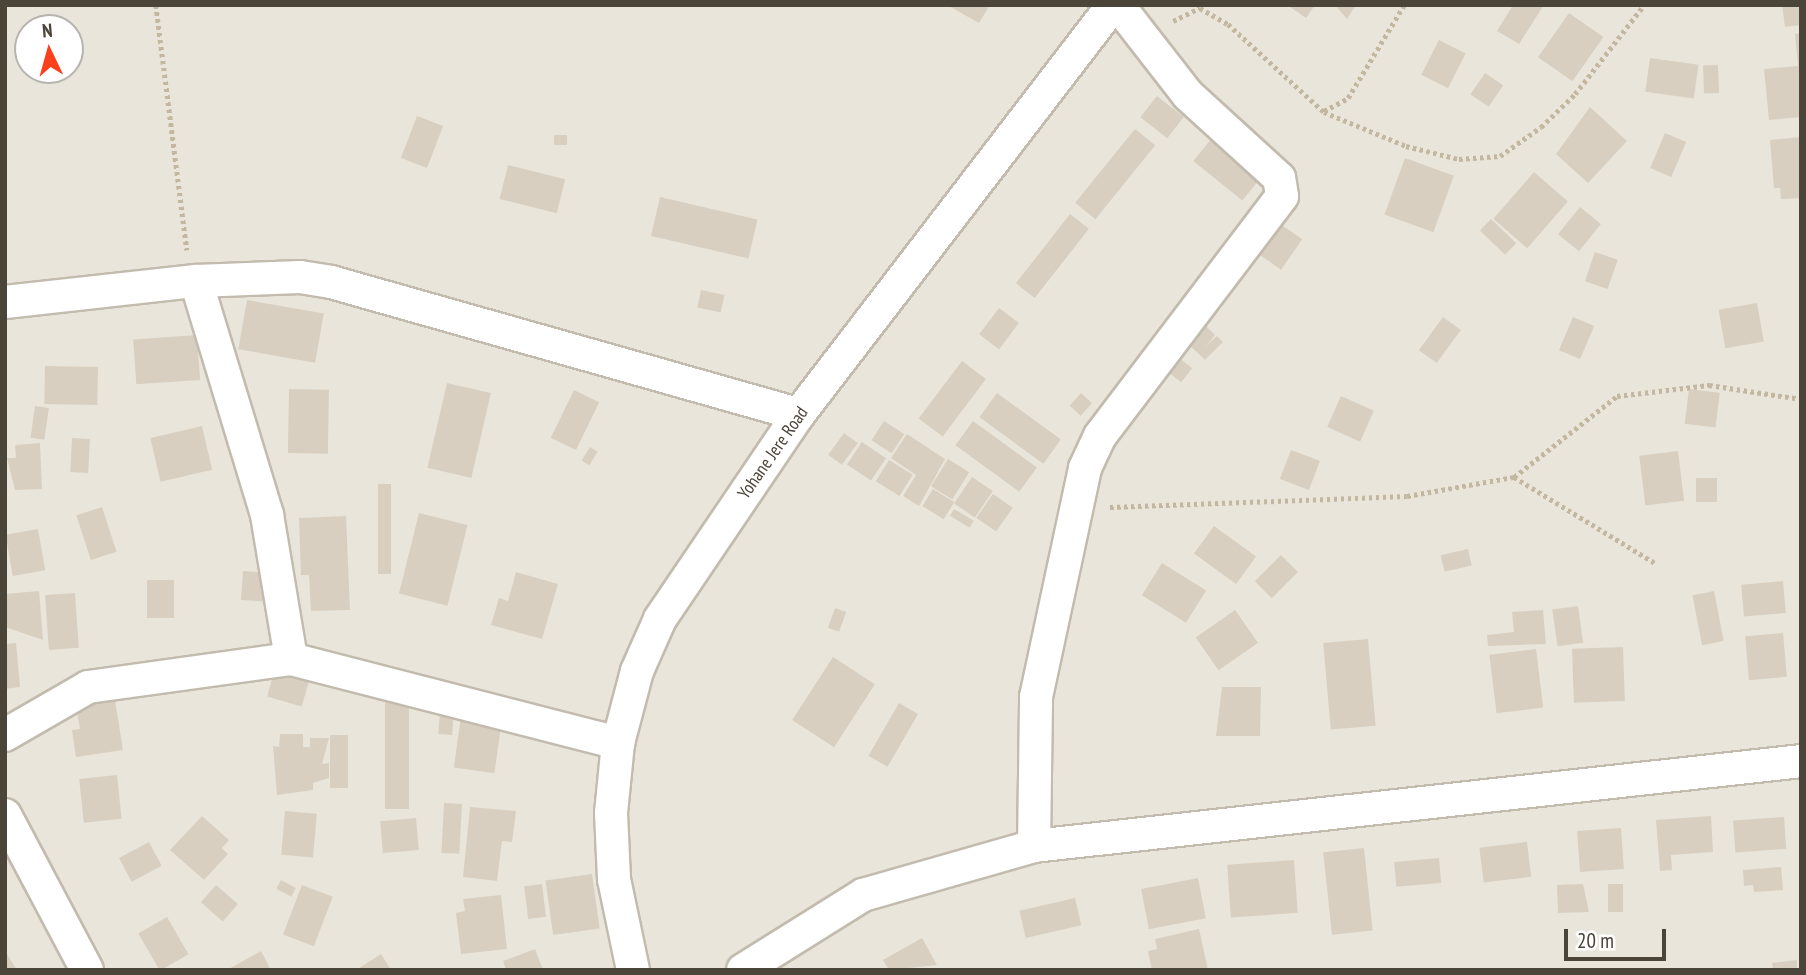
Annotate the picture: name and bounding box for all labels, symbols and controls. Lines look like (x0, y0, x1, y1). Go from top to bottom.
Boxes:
north arrow (14, 14, 84, 84)
text: N (41, 18, 53, 42)
street label: Yohane Jere Road (733, 403, 813, 503)
scale bar (1568, 916, 1670, 960)
text: 20 m (1577, 927, 1614, 954)

